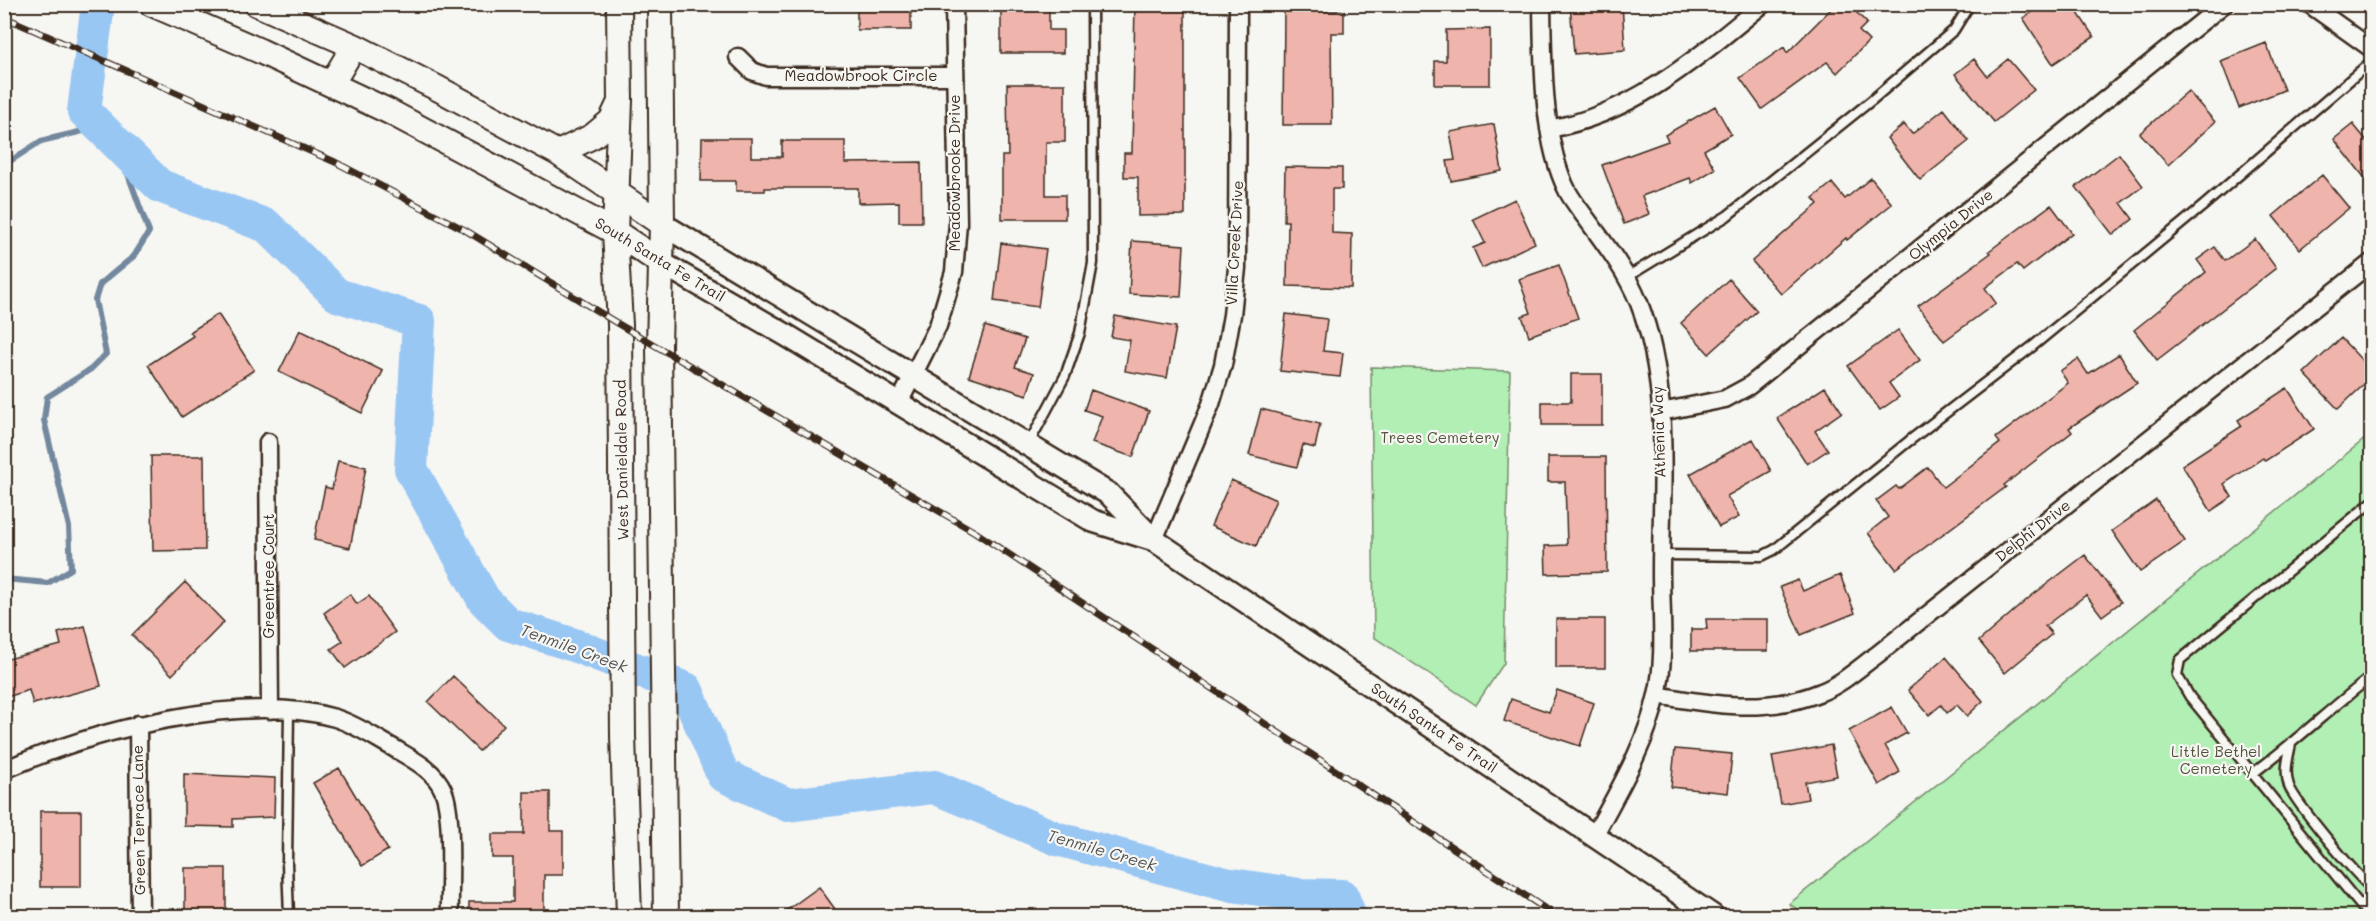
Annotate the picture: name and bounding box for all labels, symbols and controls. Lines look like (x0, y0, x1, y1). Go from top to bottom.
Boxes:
street label: Meadowbrook Circle (785, 65, 937, 85)
street label: Meadowbrooke Drive (944, 94, 964, 252)
street label: Villa Creek Drive (1221, 180, 1247, 306)
street label: Olympia Drive (1904, 184, 1997, 264)
street label: South Santa Fe Trail (592, 212, 729, 306)
street label: West Danieldale Road (610, 379, 632, 541)
street label: Athenia Way (1646, 385, 1670, 478)
park label: Trees Cemetery (1380, 427, 1500, 447)
street label: Delphi Drive (1991, 495, 2074, 566)
street label: Greentree Court (258, 514, 278, 638)
water label: Tenmile Creek (518, 618, 631, 677)
street label: South Santa Fe Trail (1367, 677, 1502, 777)
park label: Little Bethel Cemetery (2171, 741, 2261, 778)
street label: Green Terrace Lane (127, 745, 149, 895)
water label: Tenmile Creek (1045, 824, 1159, 875)

